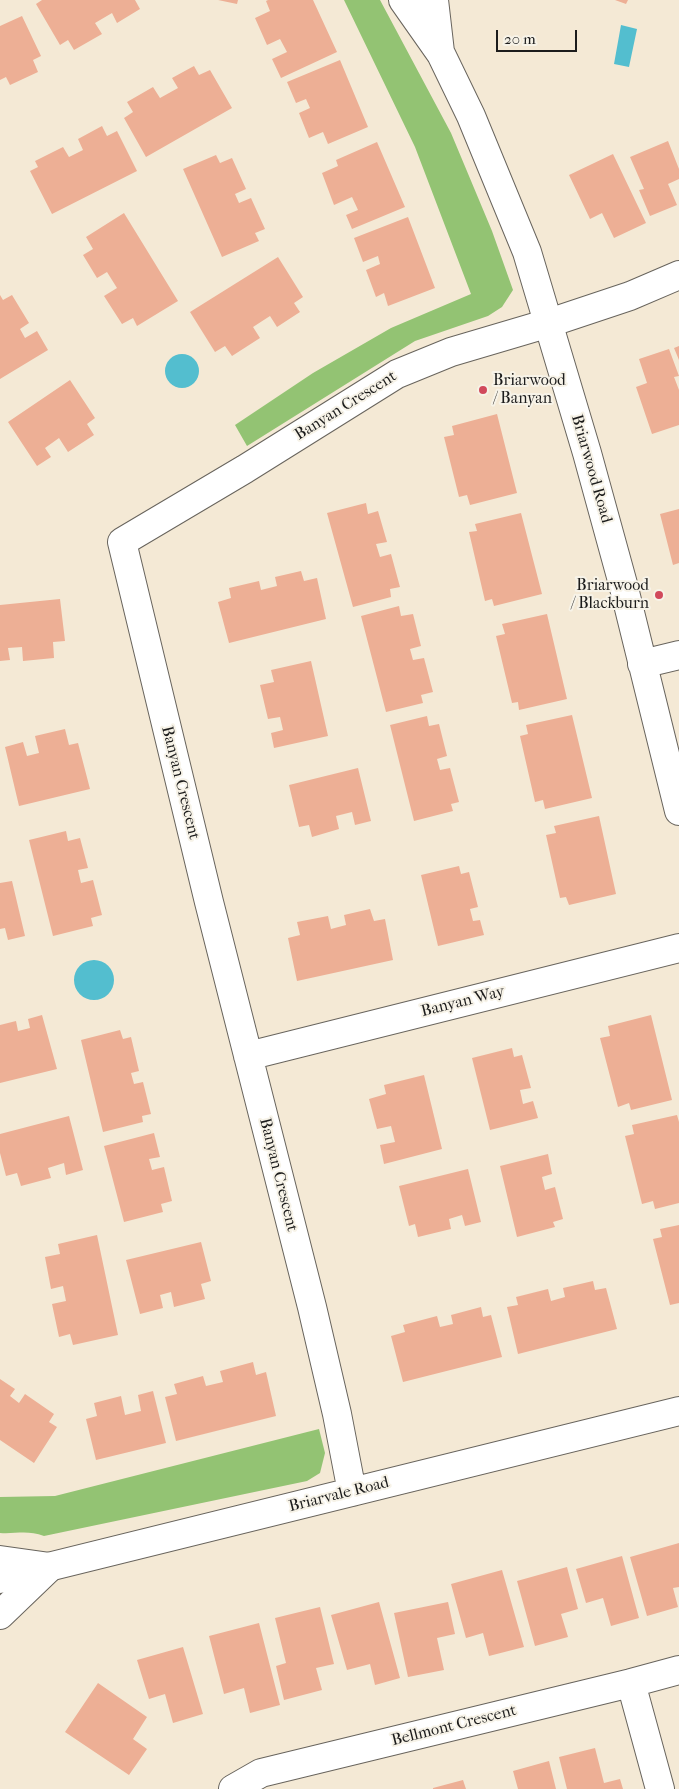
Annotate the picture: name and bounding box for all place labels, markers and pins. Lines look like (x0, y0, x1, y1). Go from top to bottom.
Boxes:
place label: Briarwood / Banyan (493, 371, 566, 409)
marker: Briarwood / Banyan (477, 384, 489, 396)
place label: Briarwood / Blackburn (571, 576, 649, 614)
marker: Briarwood / Blackburn (653, 589, 665, 601)

